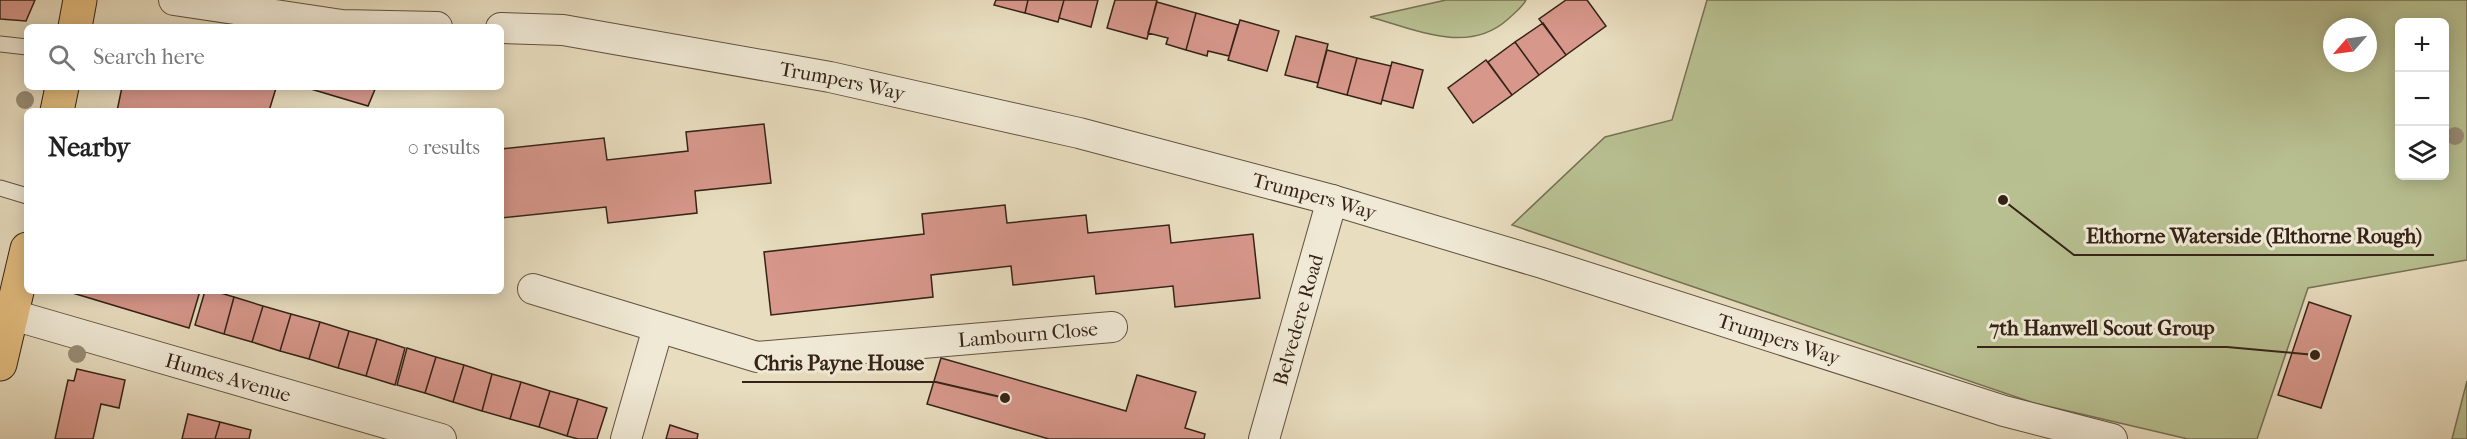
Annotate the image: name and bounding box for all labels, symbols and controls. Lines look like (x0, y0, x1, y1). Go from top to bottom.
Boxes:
north arrow (2323, 18, 2377, 72)
map controls (2395, 18, 2449, 180)
button: + (2395, 18, 2449, 72)
search box (24, 24, 504, 90)
icon: search (45, 41, 78, 74)
text: Search here (93, 44, 205, 70)
street label: Trumpers Way (778, 57, 908, 106)
button: − (2395, 72, 2449, 126)
button: layers (2395, 126, 2449, 180)
text: Nearby (48, 132, 130, 163)
text: 0 results (408, 136, 480, 159)
street label: Trumpers Way (1250, 168, 1380, 225)
callout: Elthorne Waterside (Elthorne Rough) (2074, 216, 2434, 255)
text: Elthorne Waterside (Elthorne Rough) (2086, 224, 2422, 248)
street label: Belvedere Road (1269, 250, 1328, 388)
callout: 7th Hanwell Scout Group (1977, 308, 2227, 347)
street label: Trumpers Way (1714, 309, 1844, 370)
text: 7th Hanwell Scout Group (1988, 316, 2215, 340)
street label: Lambourn Close (957, 317, 1099, 352)
callout: Chris Payne House (742, 343, 936, 382)
street label: Humes Avenue (163, 349, 294, 407)
text: Chris Payne House (754, 351, 925, 375)

